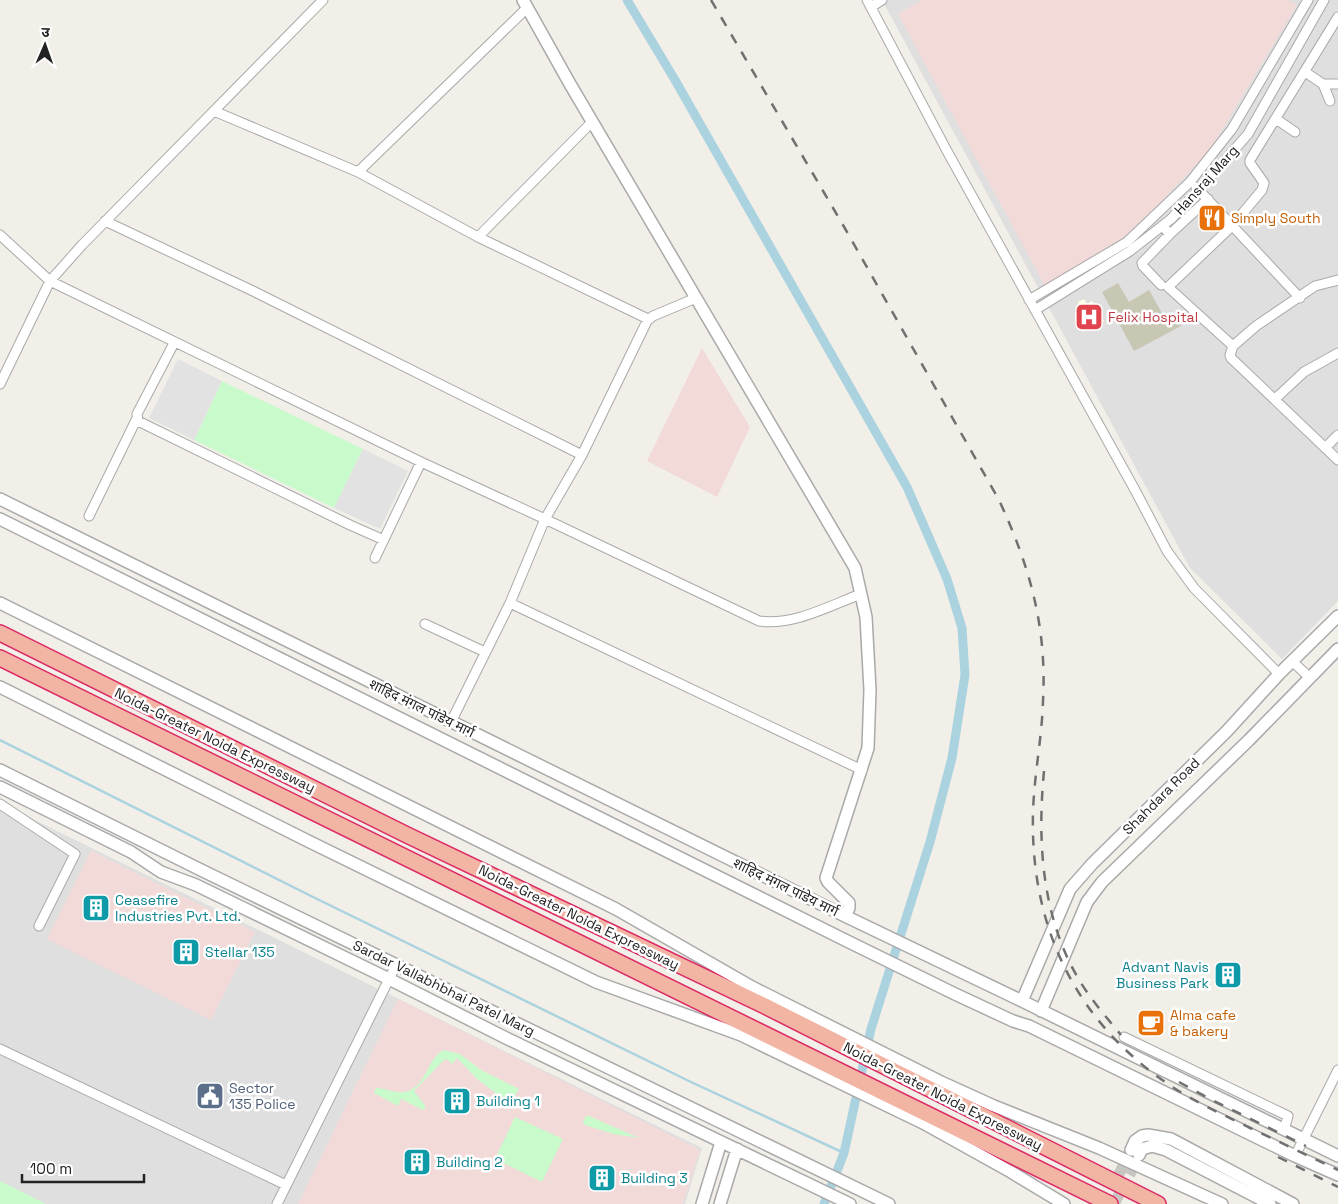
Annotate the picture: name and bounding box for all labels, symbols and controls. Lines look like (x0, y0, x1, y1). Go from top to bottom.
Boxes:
north arrow (20, 20, 70, 70)
text: उ (41, 23, 51, 41)
street label: Hansraj Marg (1170, 141, 1242, 219)
restaurant icon: Simply South (1197, 203, 1227, 233)
place label: Simply South (1231, 209, 1320, 227)
hospital icon: Felix Hospital (1074, 302, 1104, 332)
place label: Felix Hospital (1108, 308, 1198, 326)
street label: शाहिद मंगल पांडेय मार्ग (366, 675, 479, 742)
street label: Noida-Greater Noida Expressway (112, 683, 318, 797)
street label: Shahdara Road (1119, 754, 1203, 838)
street label: शाहिद मंगल पांडेय मार्ग (730, 854, 843, 921)
street label: Noida-Greater Noida Expressway (476, 860, 682, 974)
place label: Ceasefire Industries Pvt. Ltd. (115, 891, 241, 925)
building icon: Ceasefire Industries Pvt. Ltd. (81, 893, 111, 923)
street label: Sardar Vallabhbhai Patel Marg (350, 936, 538, 1040)
building icon: Stellar 135 (171, 937, 201, 967)
place label: Stellar 135 (205, 943, 275, 961)
place label: Advant Navis Business Park (1116, 958, 1209, 992)
building icon: Advant Navis Business Park (1213, 960, 1243, 990)
place label: Alma cafe & bakery (1170, 1006, 1236, 1040)
cafe icon: Alma cafe & bakery (1136, 1008, 1166, 1038)
street label: Noida-Greater Noida Expressway (840, 1038, 1046, 1154)
place label: Sector 135 Police (229, 1079, 296, 1113)
public building icon: Sector 135 Police (195, 1081, 225, 1111)
building icon: Building 1 (442, 1086, 472, 1116)
place label: Building 1 (476, 1092, 540, 1110)
building icon: Building 2 (402, 1147, 432, 1177)
scale bar (22, 1152, 145, 1184)
place label: Building 2 (436, 1153, 503, 1171)
text: 100 m (30, 1159, 72, 1178)
building icon: Building 3 (587, 1163, 617, 1193)
place label: Building 3 (621, 1169, 688, 1187)

